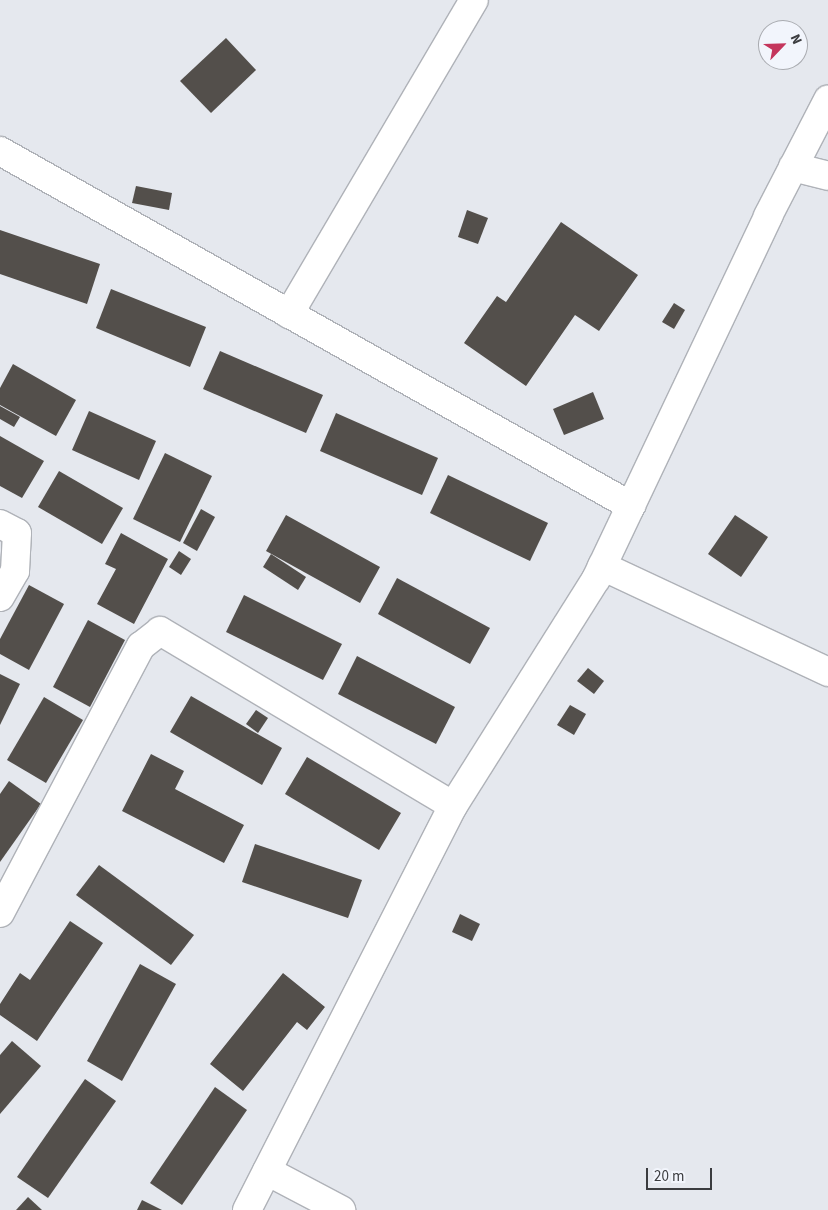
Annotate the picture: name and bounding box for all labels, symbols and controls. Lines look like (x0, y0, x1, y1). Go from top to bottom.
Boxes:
north arrow (758, 20, 808, 70)
text: N (785, 31, 807, 48)
scale bar (648, 1158, 714, 1190)
text: 20 m (654, 1166, 684, 1187)

